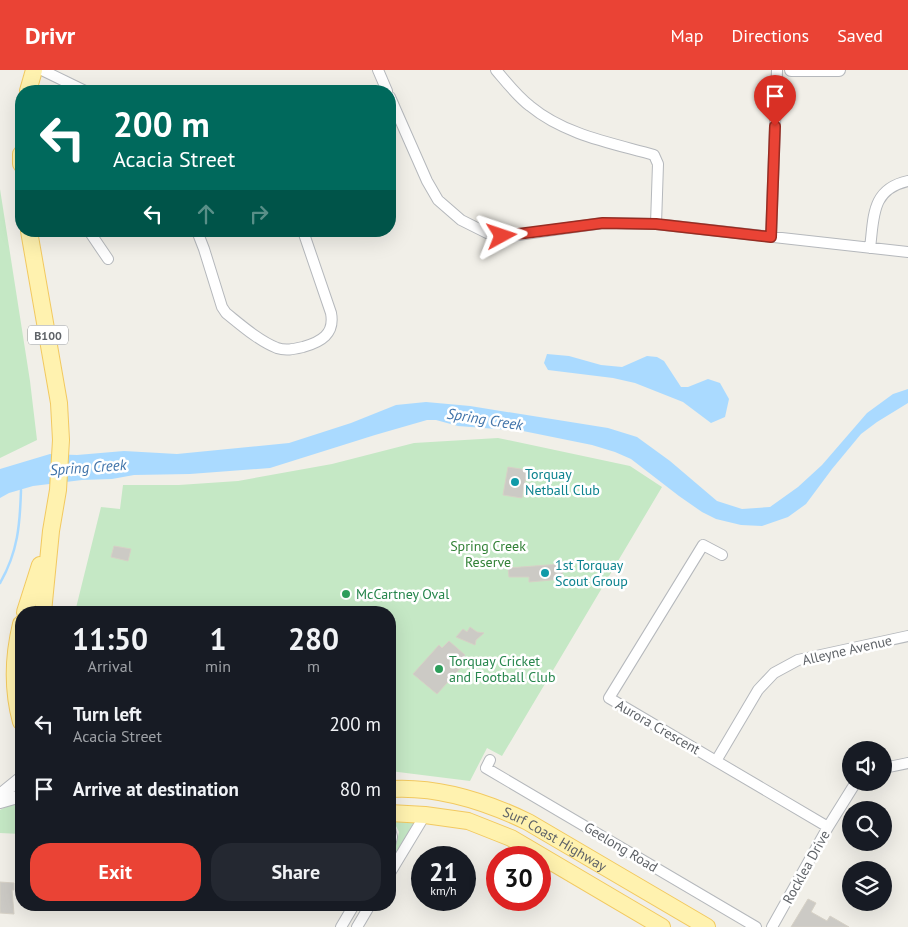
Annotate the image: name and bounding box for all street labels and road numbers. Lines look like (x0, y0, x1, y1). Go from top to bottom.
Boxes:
road number: B100 (28, 326, 68, 344)
street label: Alleyne Avenue (800, 631, 894, 669)
street label: Aurora Crescent (613, 696, 704, 759)
street label: Surf Coast Highway (500, 803, 610, 875)
street label: Geelong Road (581, 818, 661, 876)
street label: Rocklea Drive (778, 827, 834, 907)

